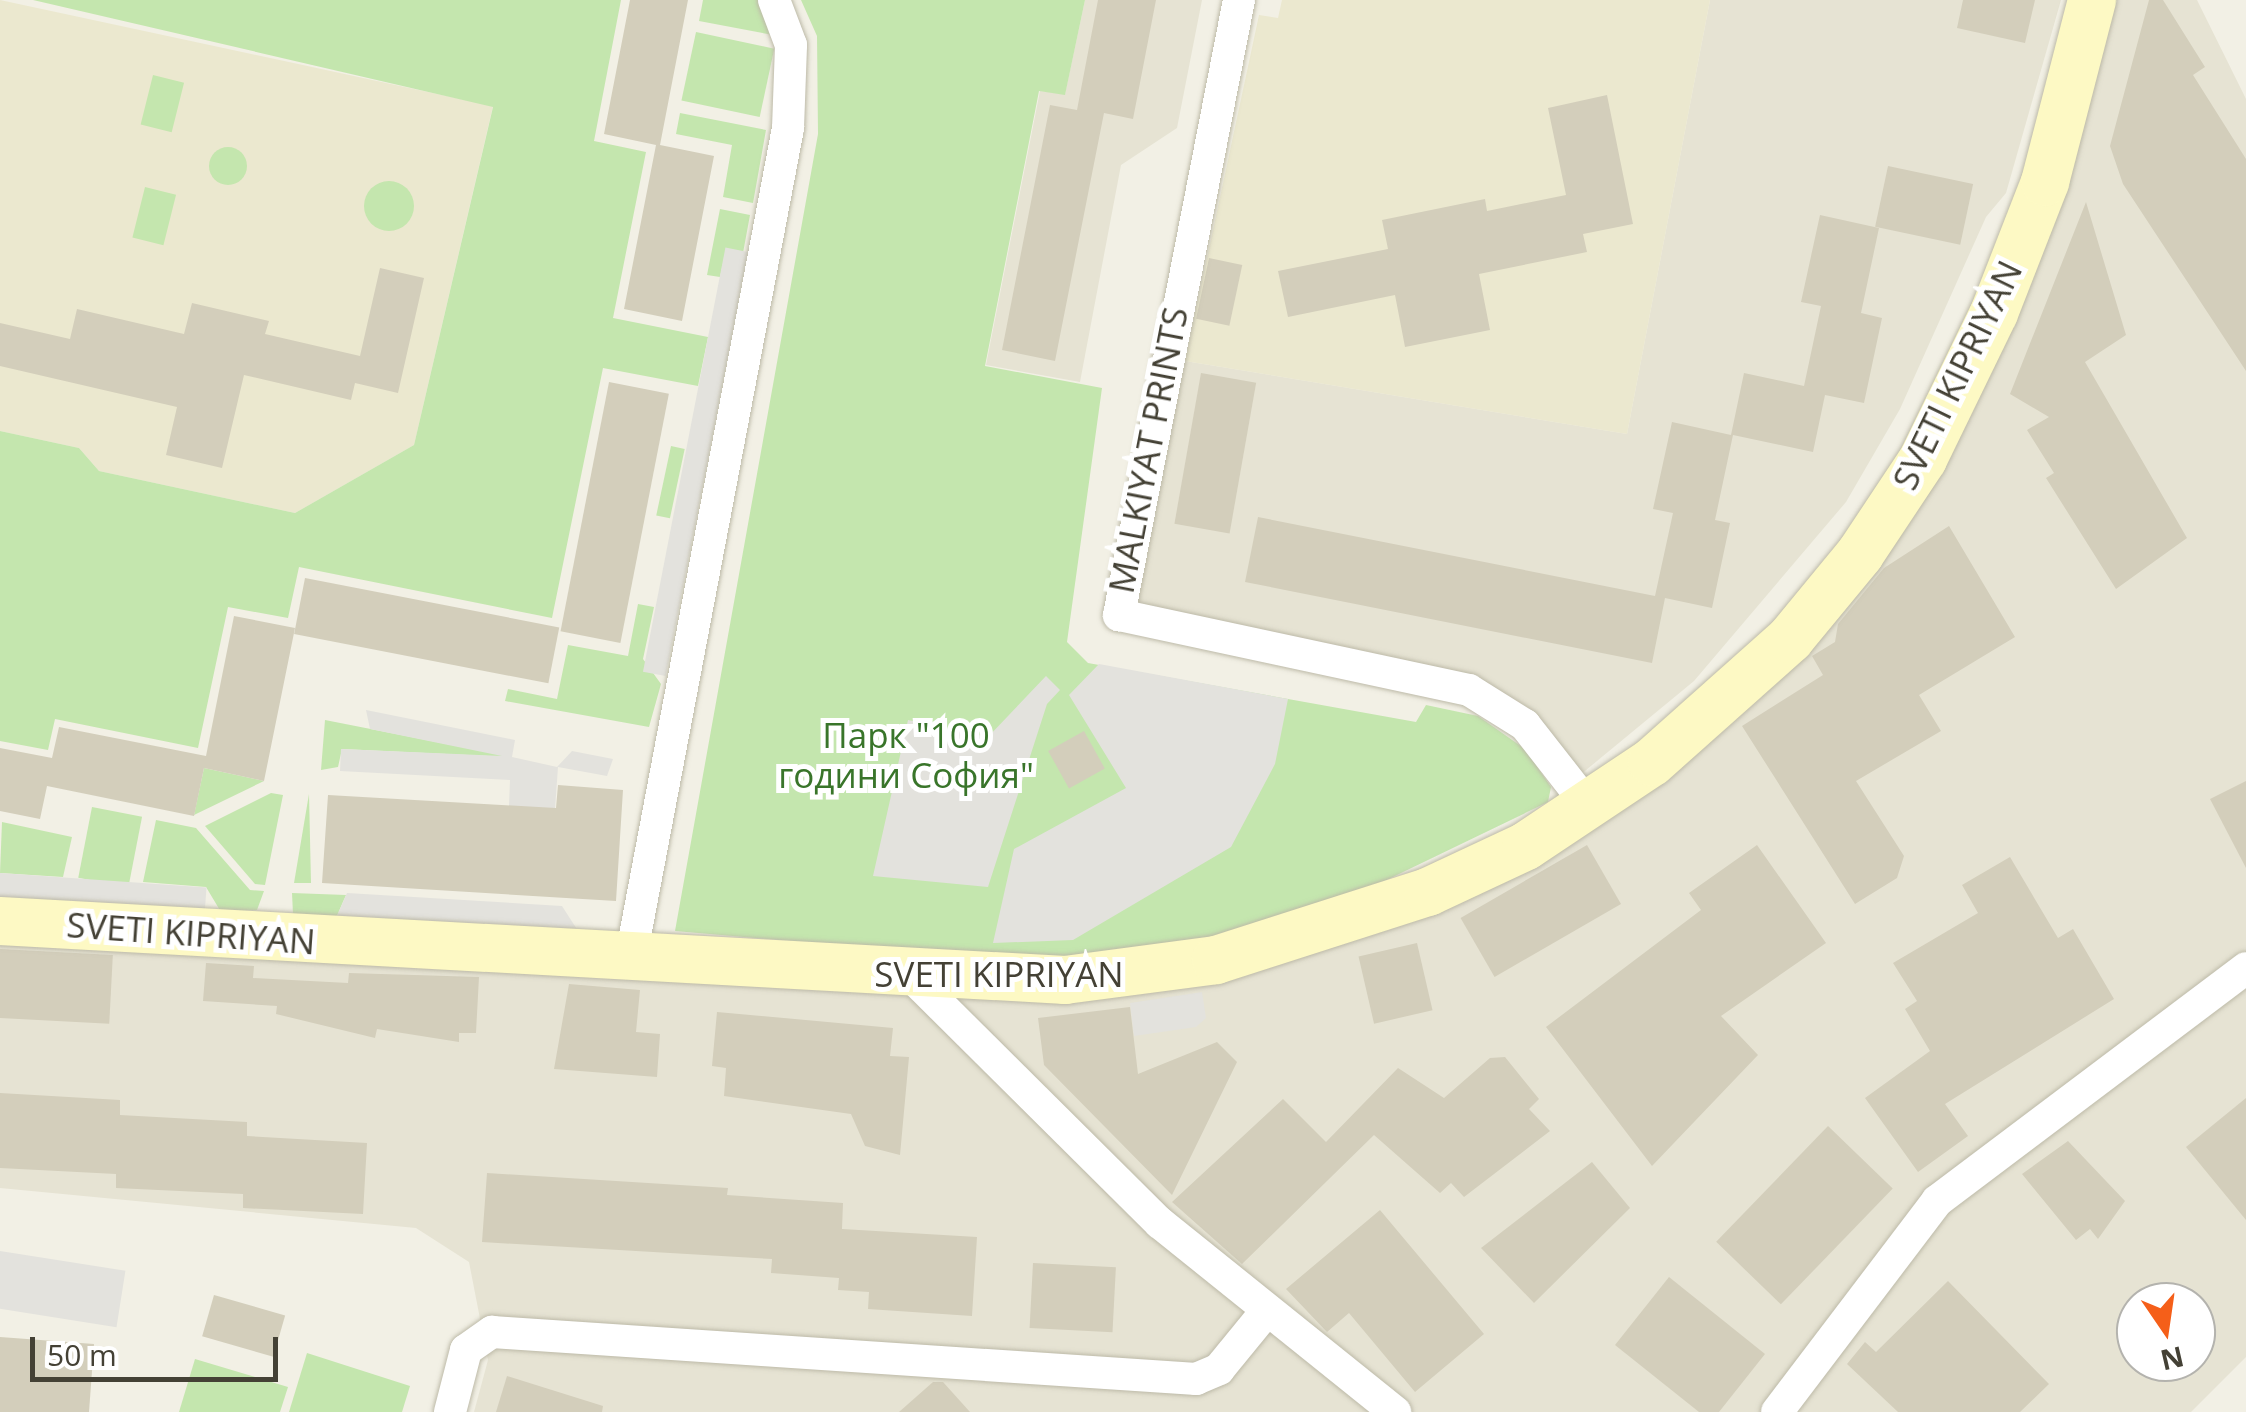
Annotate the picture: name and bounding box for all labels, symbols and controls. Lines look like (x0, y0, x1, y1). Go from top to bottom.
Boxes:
street label: SVETI KIPRIYAN (1883, 254, 2031, 496)
street label: MALKIYAT PRINTS (1100, 303, 1196, 597)
park label: Парк "100 години София" (778, 714, 1034, 796)
street label: SVETI KIPRIYAN (65, 903, 317, 963)
street label: SVETI KIPRIYAN (874, 953, 1124, 995)
north arrow (2116, 1282, 2216, 1382)
scale bar (35, 1317, 282, 1379)
text: 50 m (47, 1334, 117, 1375)
text: N (2157, 1338, 2188, 1380)

